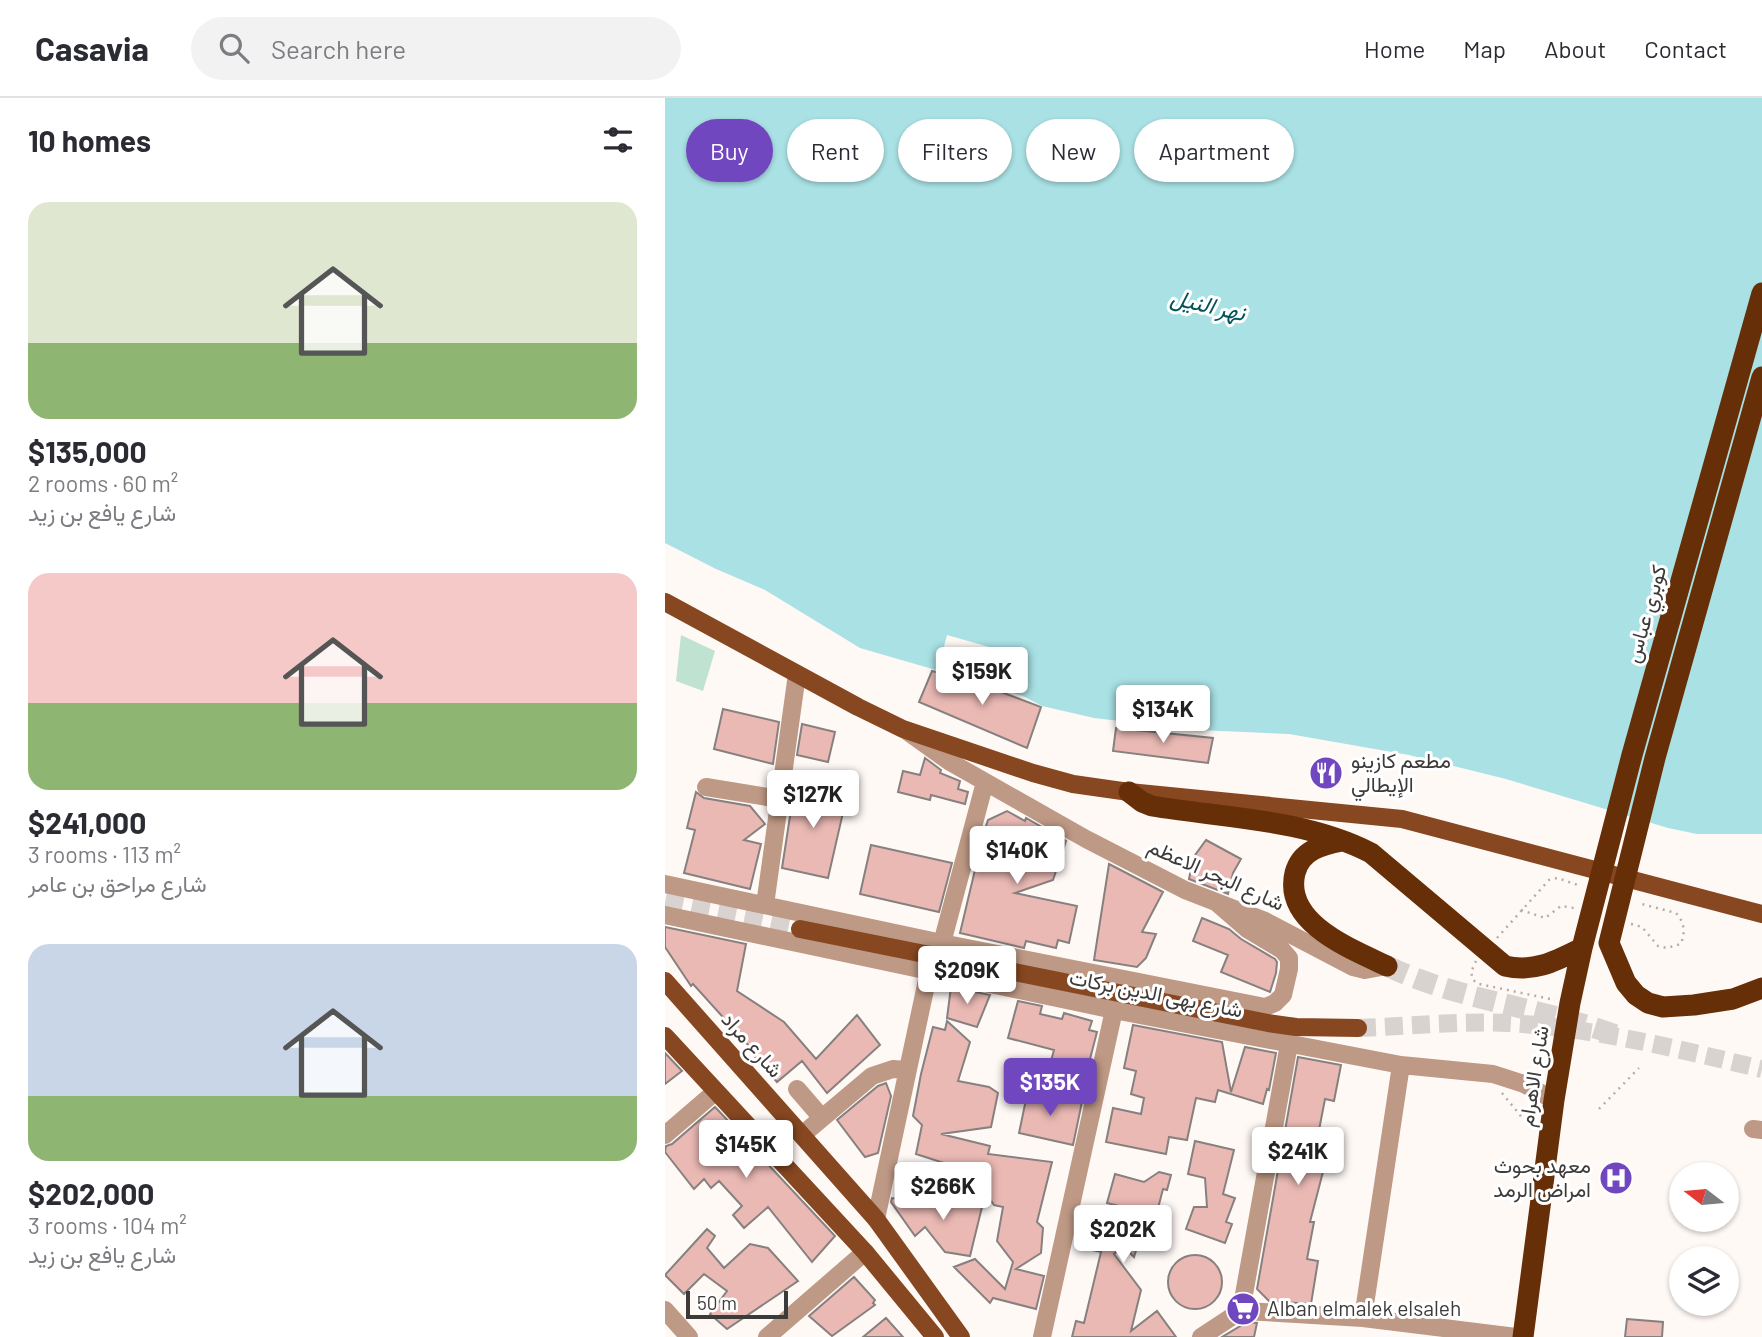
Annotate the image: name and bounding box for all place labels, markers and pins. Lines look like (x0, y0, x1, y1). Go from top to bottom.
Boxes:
pin: $159K (933, 648, 1031, 707)
pin: $134K (1114, 686, 1212, 745)
place label: مطعم كازينو الإيطالي (1351, 747, 1451, 802)
restaurant icon: مطعم كازينو الإيطالي (1307, 754, 1345, 792)
pin: $127K (764, 770, 862, 830)
pin: $140K (968, 826, 1066, 886)
pin: $209K (918, 946, 1016, 1006)
pin: $135K (1001, 1058, 1099, 1118)
pin: $145K (697, 1121, 795, 1180)
pin: $241K (1249, 1128, 1347, 1187)
place label: معهد بحوث امراض الرمد (1493, 1152, 1591, 1203)
hospital icon: معهد بحوث امراض الرمد (1597, 1159, 1635, 1197)
pin: $266K (894, 1162, 992, 1222)
pin: $202K (1074, 1206, 1172, 1265)
supermarket icon: Alban elmalek elsaleh (1224, 1290, 1262, 1328)
place label: Alban elmalek elsaleh (1267, 1295, 1461, 1320)

